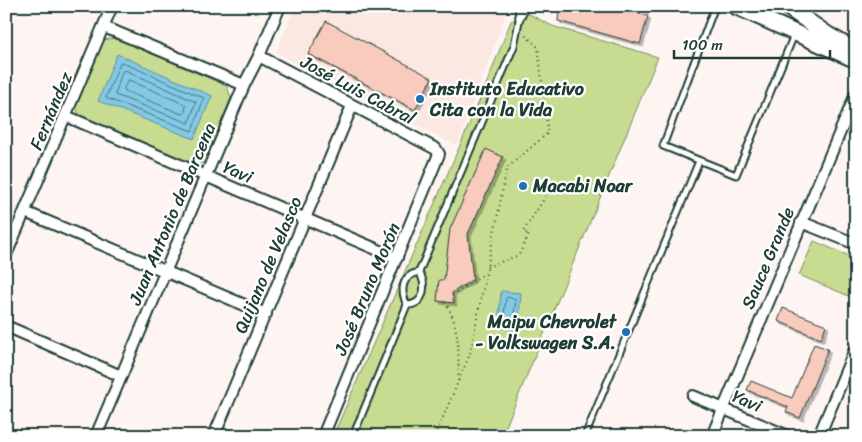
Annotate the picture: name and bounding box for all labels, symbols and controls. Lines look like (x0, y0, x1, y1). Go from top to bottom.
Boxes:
scale bar (674, 28, 831, 60)
text: 100 m (682, 32, 723, 58)
street label: José Luis Cabral (294, 46, 422, 134)
street label: Fernández (20, 66, 82, 155)
place label: Instituto Educativo Cita con la Vida (429, 73, 585, 126)
marker: Instituto Educativo Cita con la Vida (414, 93, 426, 105)
street label: Juan Antonio de Barcena (119, 118, 225, 311)
street label: Yavi (218, 151, 259, 193)
place label: Macabi Noar (532, 170, 634, 202)
marker: Macabi Noar (517, 180, 529, 192)
street label: Quijano de Velasco (225, 191, 311, 339)
street label: Sauce Grande (732, 202, 804, 314)
street label: José Bruno Morón (324, 217, 410, 361)
place label: Maipu Chevrolet - Volkswagen S.A. (475, 306, 618, 359)
marker: Maipu Chevrolet - Volkswagen S.A. (620, 326, 632, 338)
street label: Yavi (727, 380, 768, 422)

